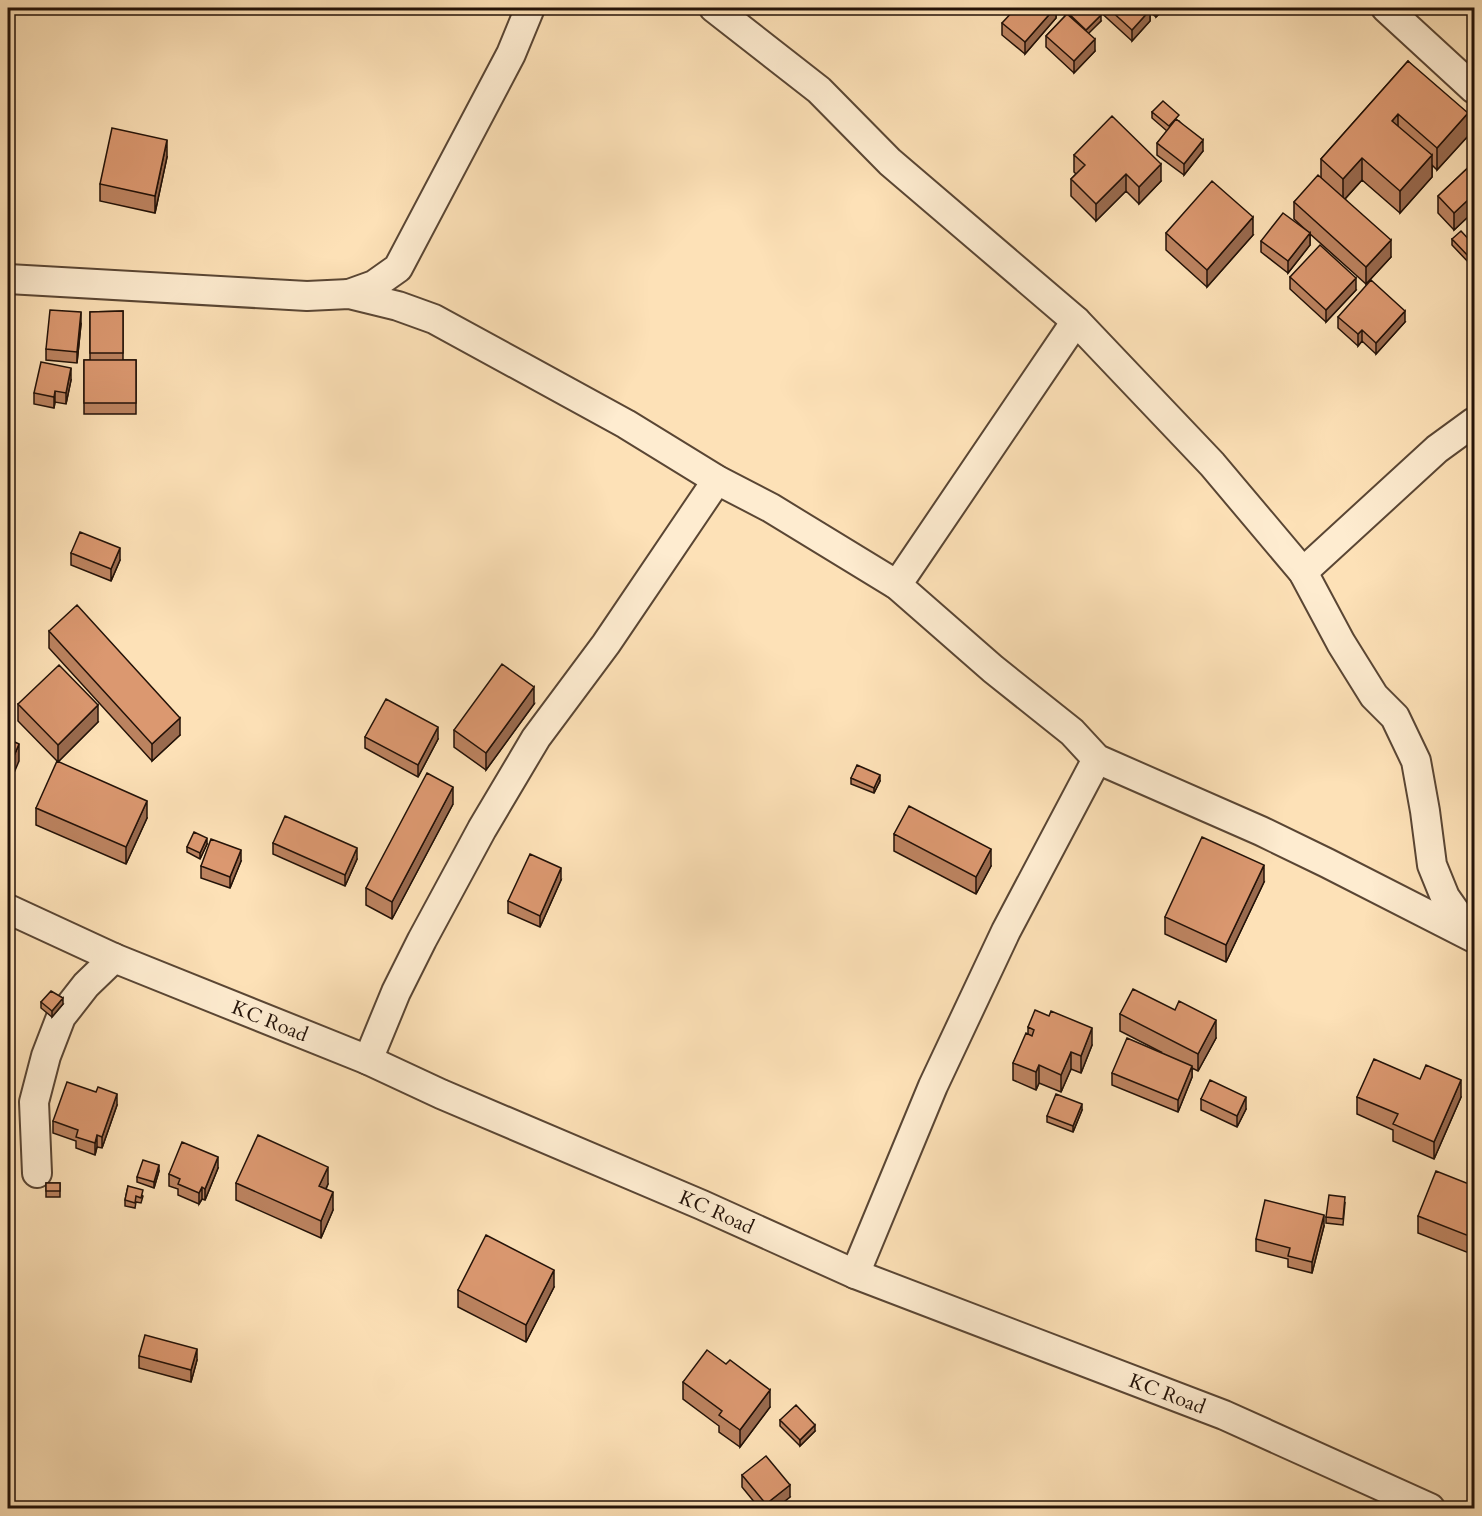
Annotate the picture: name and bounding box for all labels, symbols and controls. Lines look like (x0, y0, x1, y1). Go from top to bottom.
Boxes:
street label: KC Road (228, 994, 312, 1049)
street label: KC Road (675, 1184, 759, 1241)
street label: KC Road (1125, 1367, 1210, 1421)

